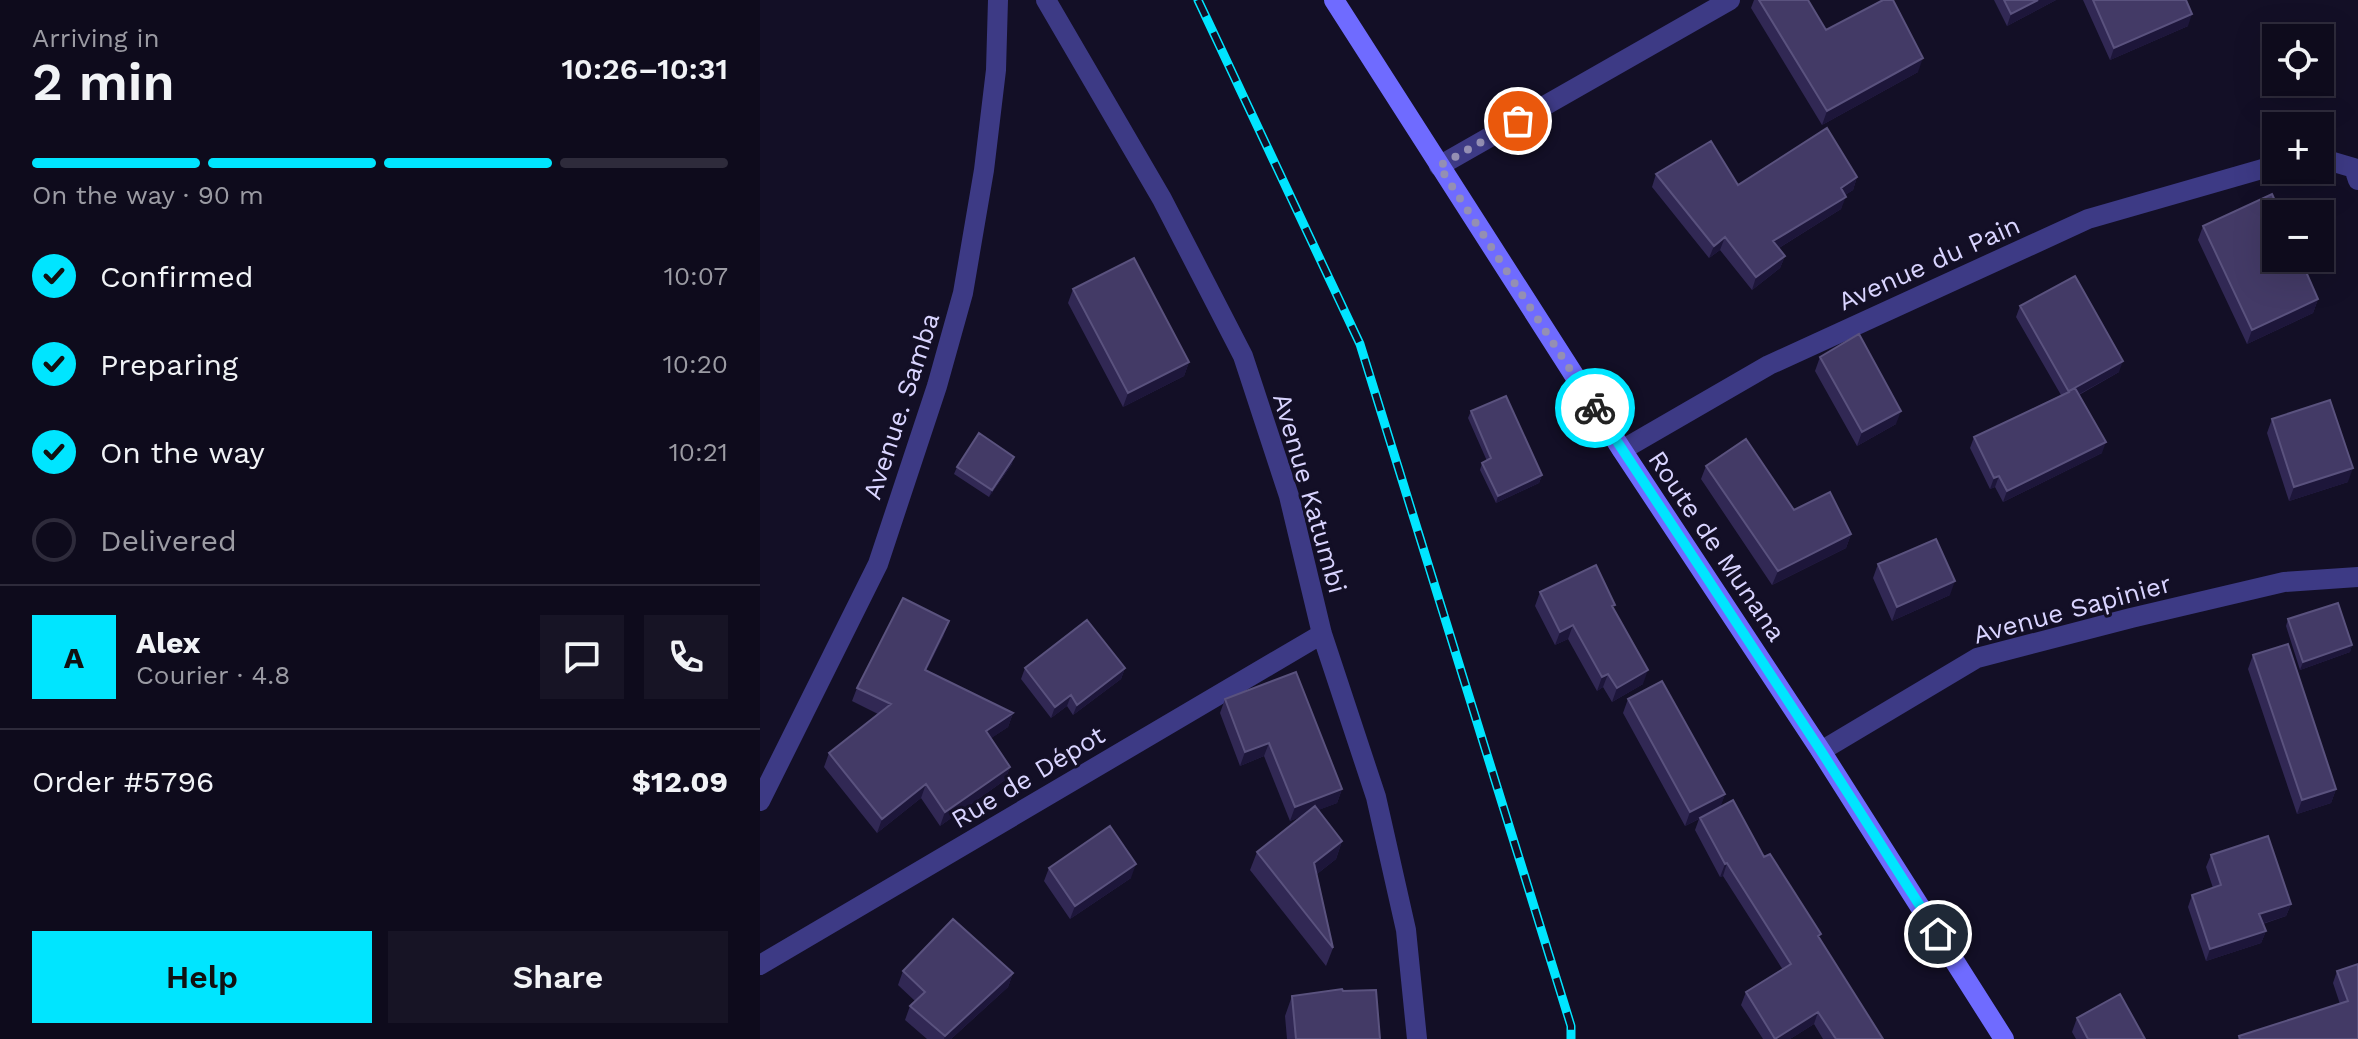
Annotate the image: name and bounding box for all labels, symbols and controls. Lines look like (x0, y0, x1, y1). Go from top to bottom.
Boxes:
text: Arriving in (32, 23, 160, 53)
map controls (2262, 24, 2334, 272)
button: locate (2262, 24, 2334, 96)
text: 10:26–10:31 (561, 51, 728, 86)
text: 2 min (32, 52, 175, 113)
pin (1484, 87, 1552, 155)
icon: bag (1496, 99, 1540, 143)
button: + (2262, 112, 2334, 184)
text: On the way · 90 m (32, 180, 264, 210)
button: − (2262, 200, 2334, 272)
street label: Avenue du Pain (1834, 210, 2024, 316)
icon: check (32, 254, 76, 298)
text: Confirmed (100, 259, 254, 294)
text: 10:07 (664, 261, 728, 291)
street label: Avenue. Samba (857, 309, 945, 503)
icon: check (32, 342, 76, 386)
text: Preparing (100, 347, 238, 382)
text: 10:20 (663, 349, 728, 379)
courier (1555, 368, 1635, 448)
icon: bike (1573, 386, 1617, 430)
street label: Avenue Katumbi (1267, 390, 1353, 596)
icon: check (32, 430, 76, 474)
text: On the way (100, 435, 265, 470)
text: 10:21 (669, 437, 728, 467)
street label: Route de Munana (1642, 445, 1792, 647)
text: Delivered (100, 523, 237, 558)
street label: Avenue Sapinier (1970, 568, 2174, 650)
button: chat (540, 615, 624, 699)
button: phone (644, 615, 728, 699)
text: Alex (136, 625, 200, 660)
text: A (64, 640, 84, 675)
text: Courier · 4.8 (136, 660, 290, 690)
street label: Rue de Dépot (946, 719, 1110, 835)
text: Order #5796 (32, 764, 214, 799)
text: $12.09 (632, 764, 728, 799)
pin (1904, 900, 1972, 968)
icon: home (1916, 912, 1960, 956)
button: Help (32, 931, 372, 1023)
button: Share (388, 931, 728, 1023)

